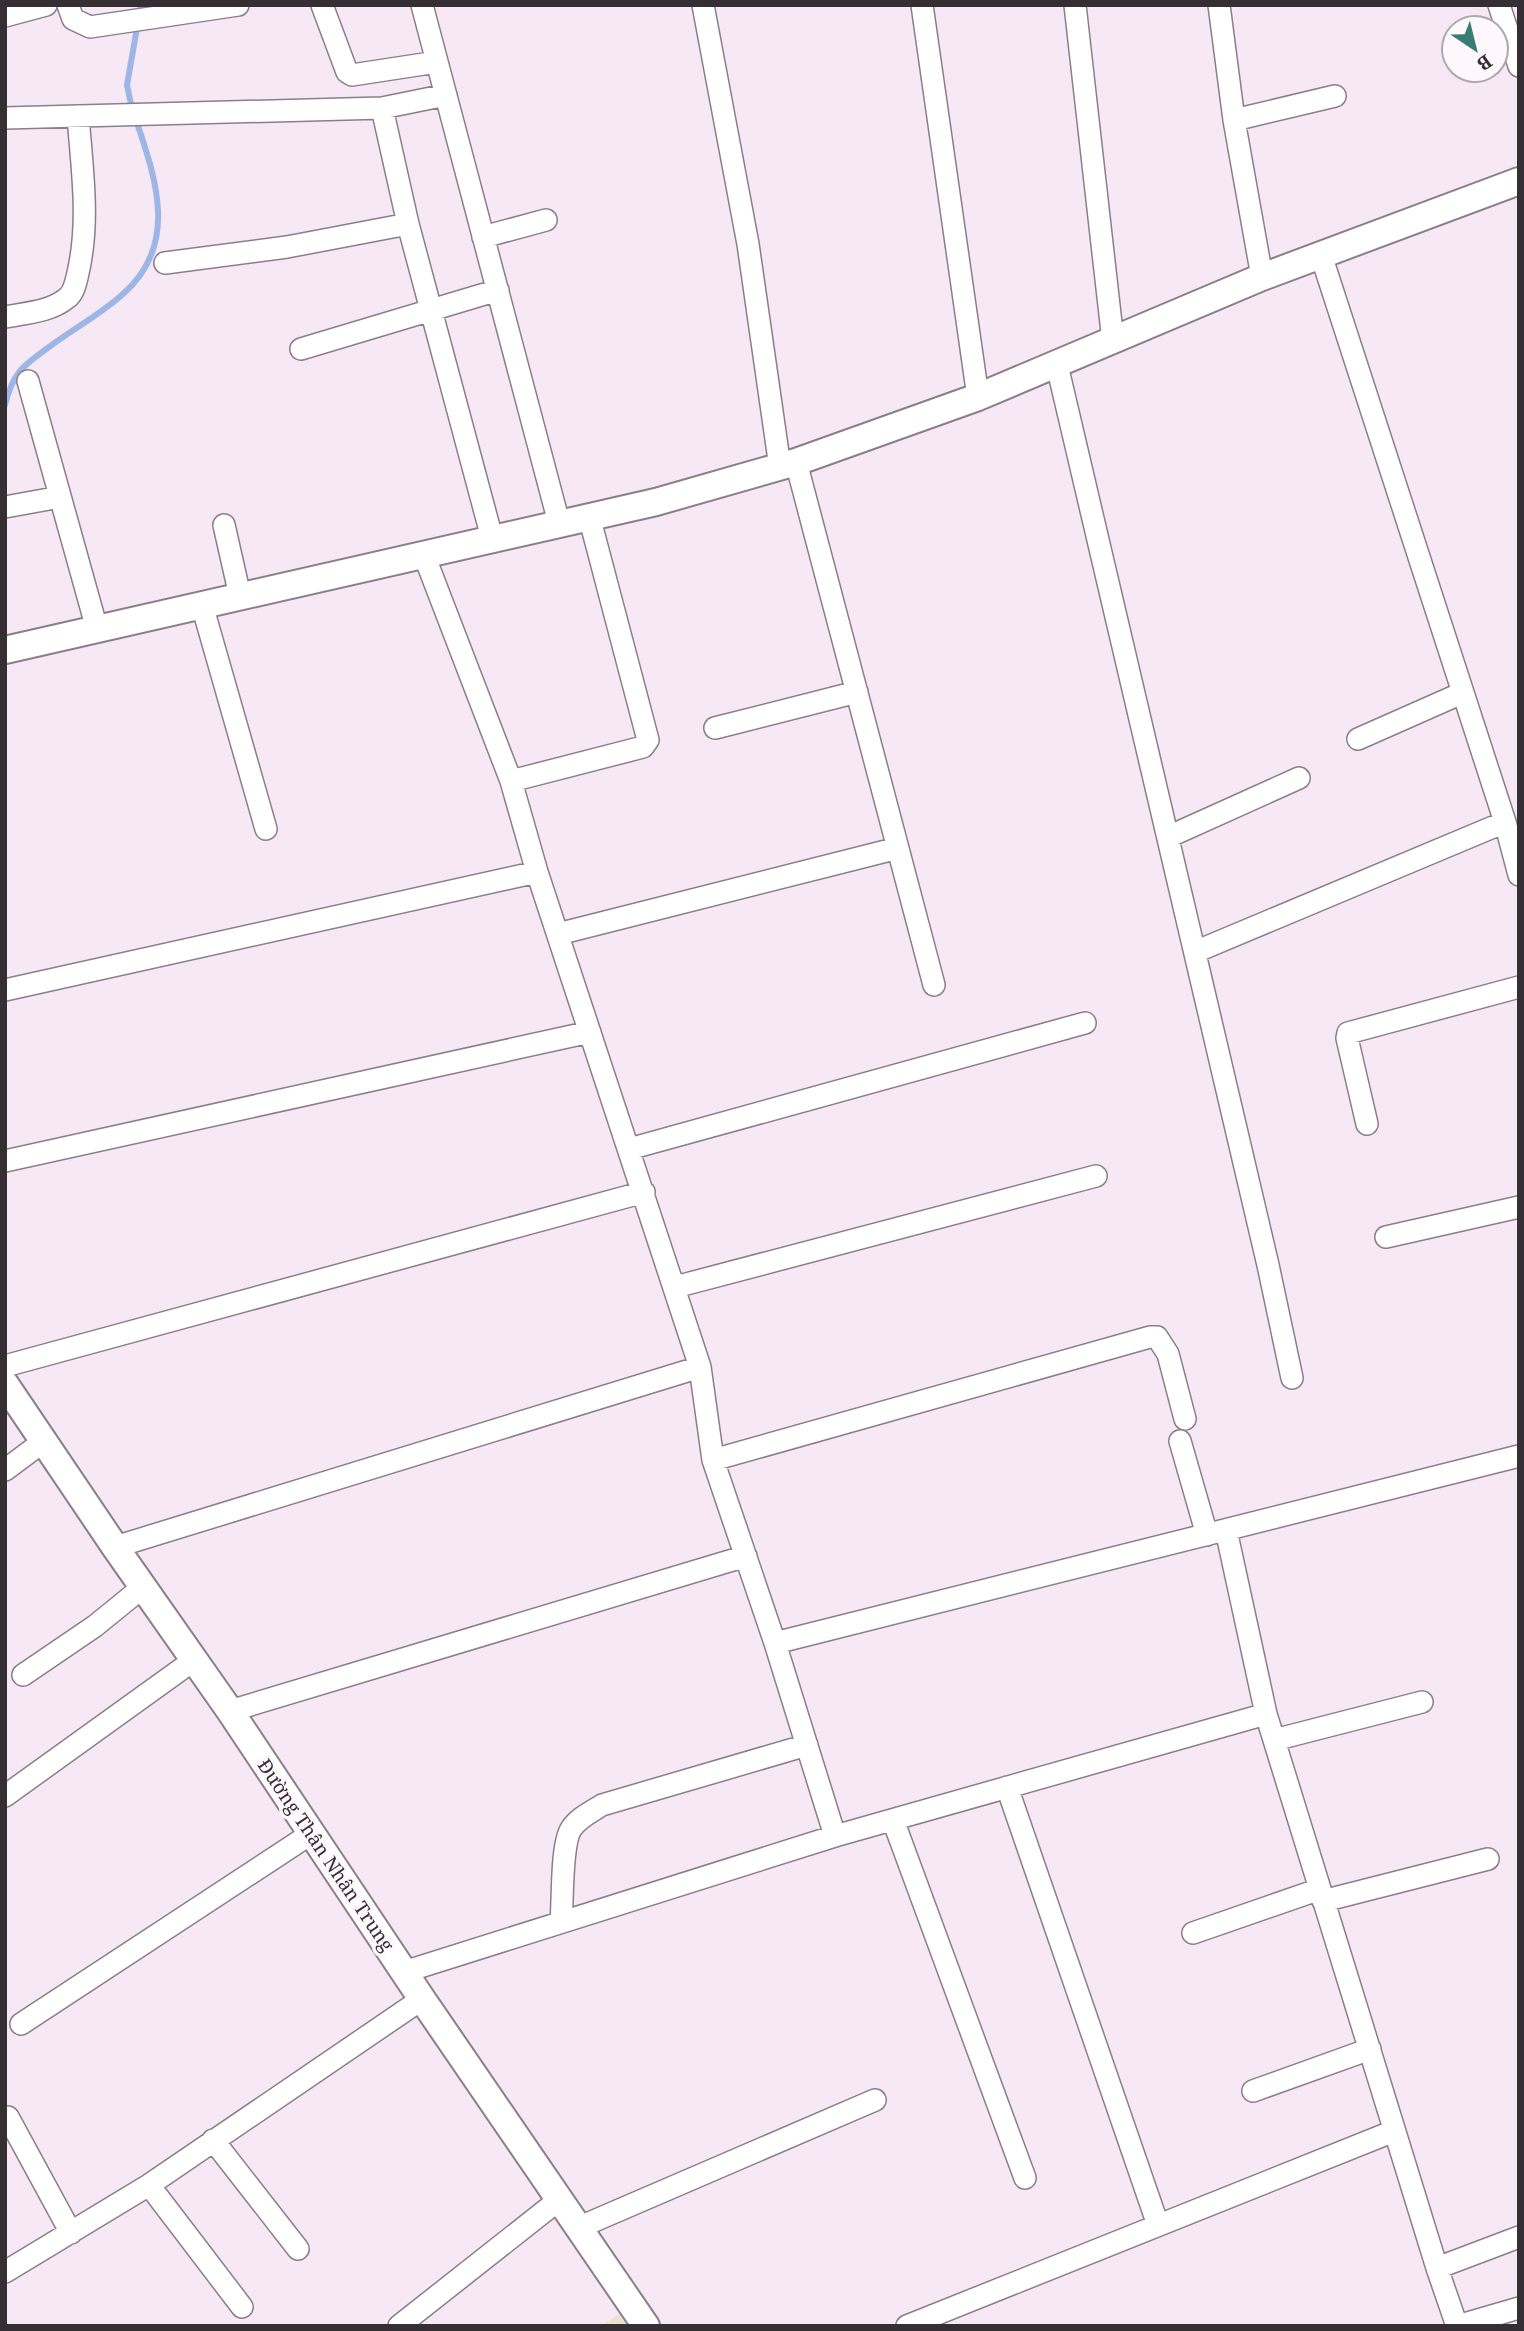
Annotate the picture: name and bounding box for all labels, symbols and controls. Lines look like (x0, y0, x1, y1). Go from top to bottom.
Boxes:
north arrow (1440, 14, 1510, 84)
text: B (1472, 49, 1497, 77)
street label: Đường Thân Nhân Trung (252, 1754, 400, 1956)

